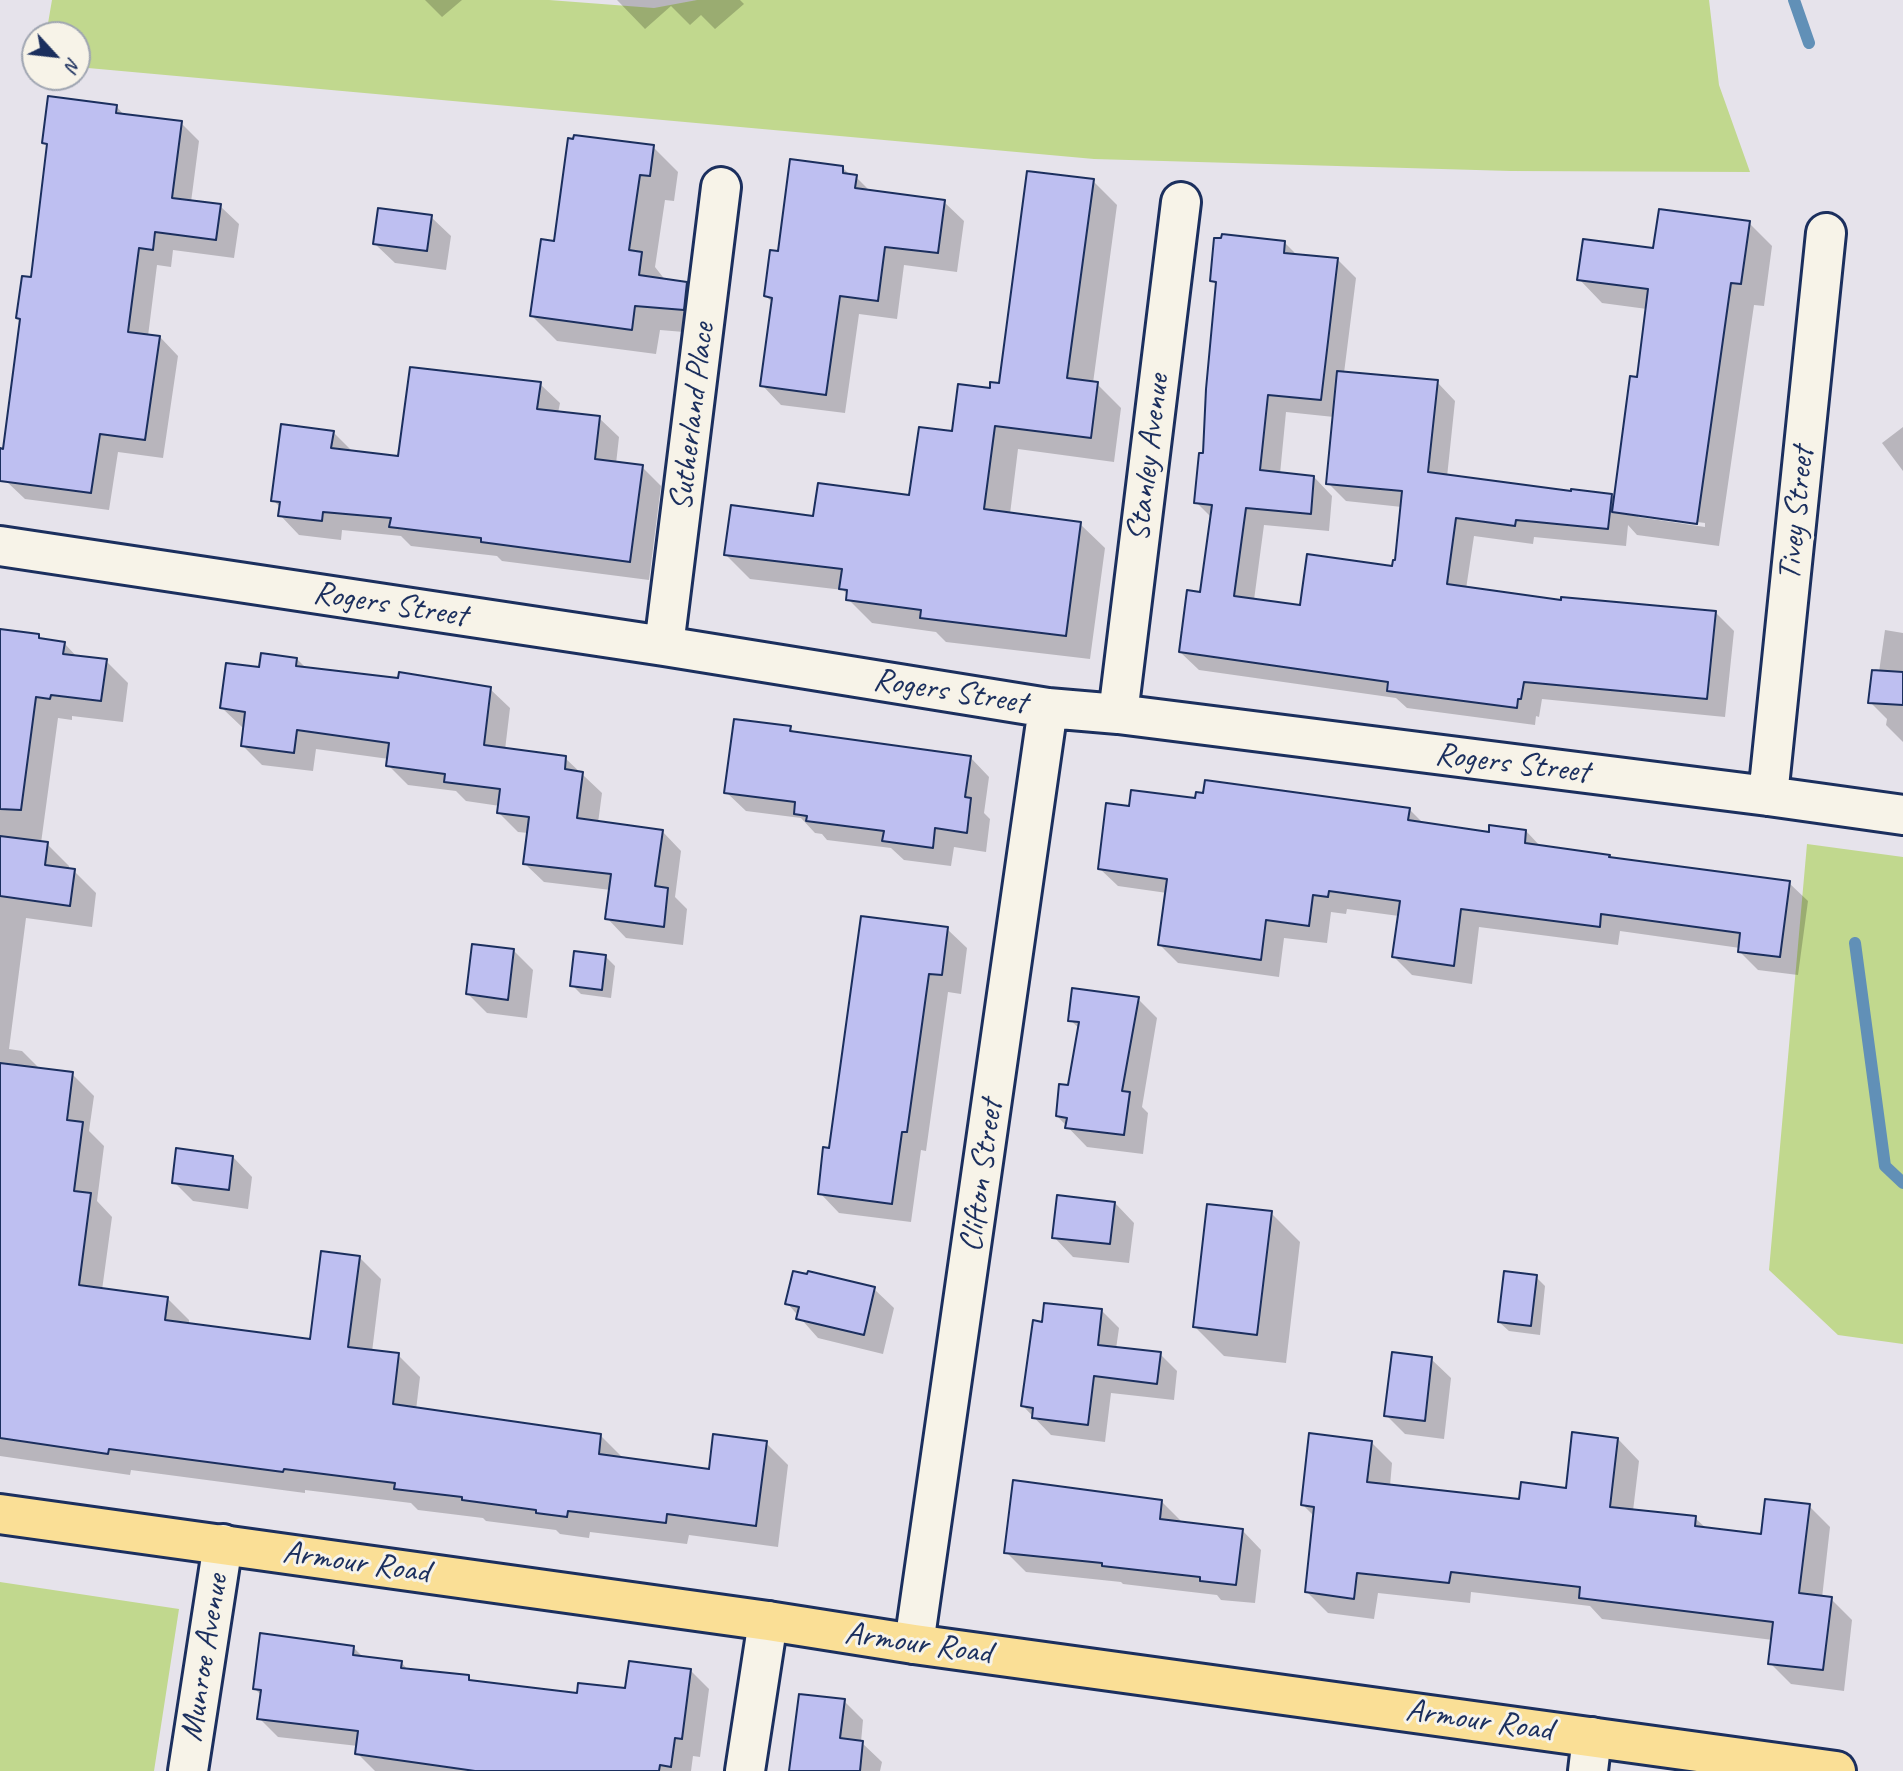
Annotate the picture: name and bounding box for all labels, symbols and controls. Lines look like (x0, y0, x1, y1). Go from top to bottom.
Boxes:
north arrow (21, 21, 91, 91)
text: N (60, 54, 86, 75)
street label: Sutherland Place (662, 321, 724, 513)
street label: Stanley Avenue (1119, 372, 1179, 544)
street label: Tivey Street (1770, 445, 1824, 583)
street label: Rogers Street (311, 573, 469, 637)
street label: Rogers Street (871, 660, 1029, 724)
street label: Rogers Street (1433, 735, 1591, 793)
street label: Clifton Street (952, 1097, 1012, 1255)
street label: Armour Road (280, 1533, 432, 1593)
street label: Munroe Avenue (172, 1572, 238, 1744)
street label: Armour Road (842, 1614, 994, 1674)
street label: Armour Road (1403, 1691, 1555, 1751)

